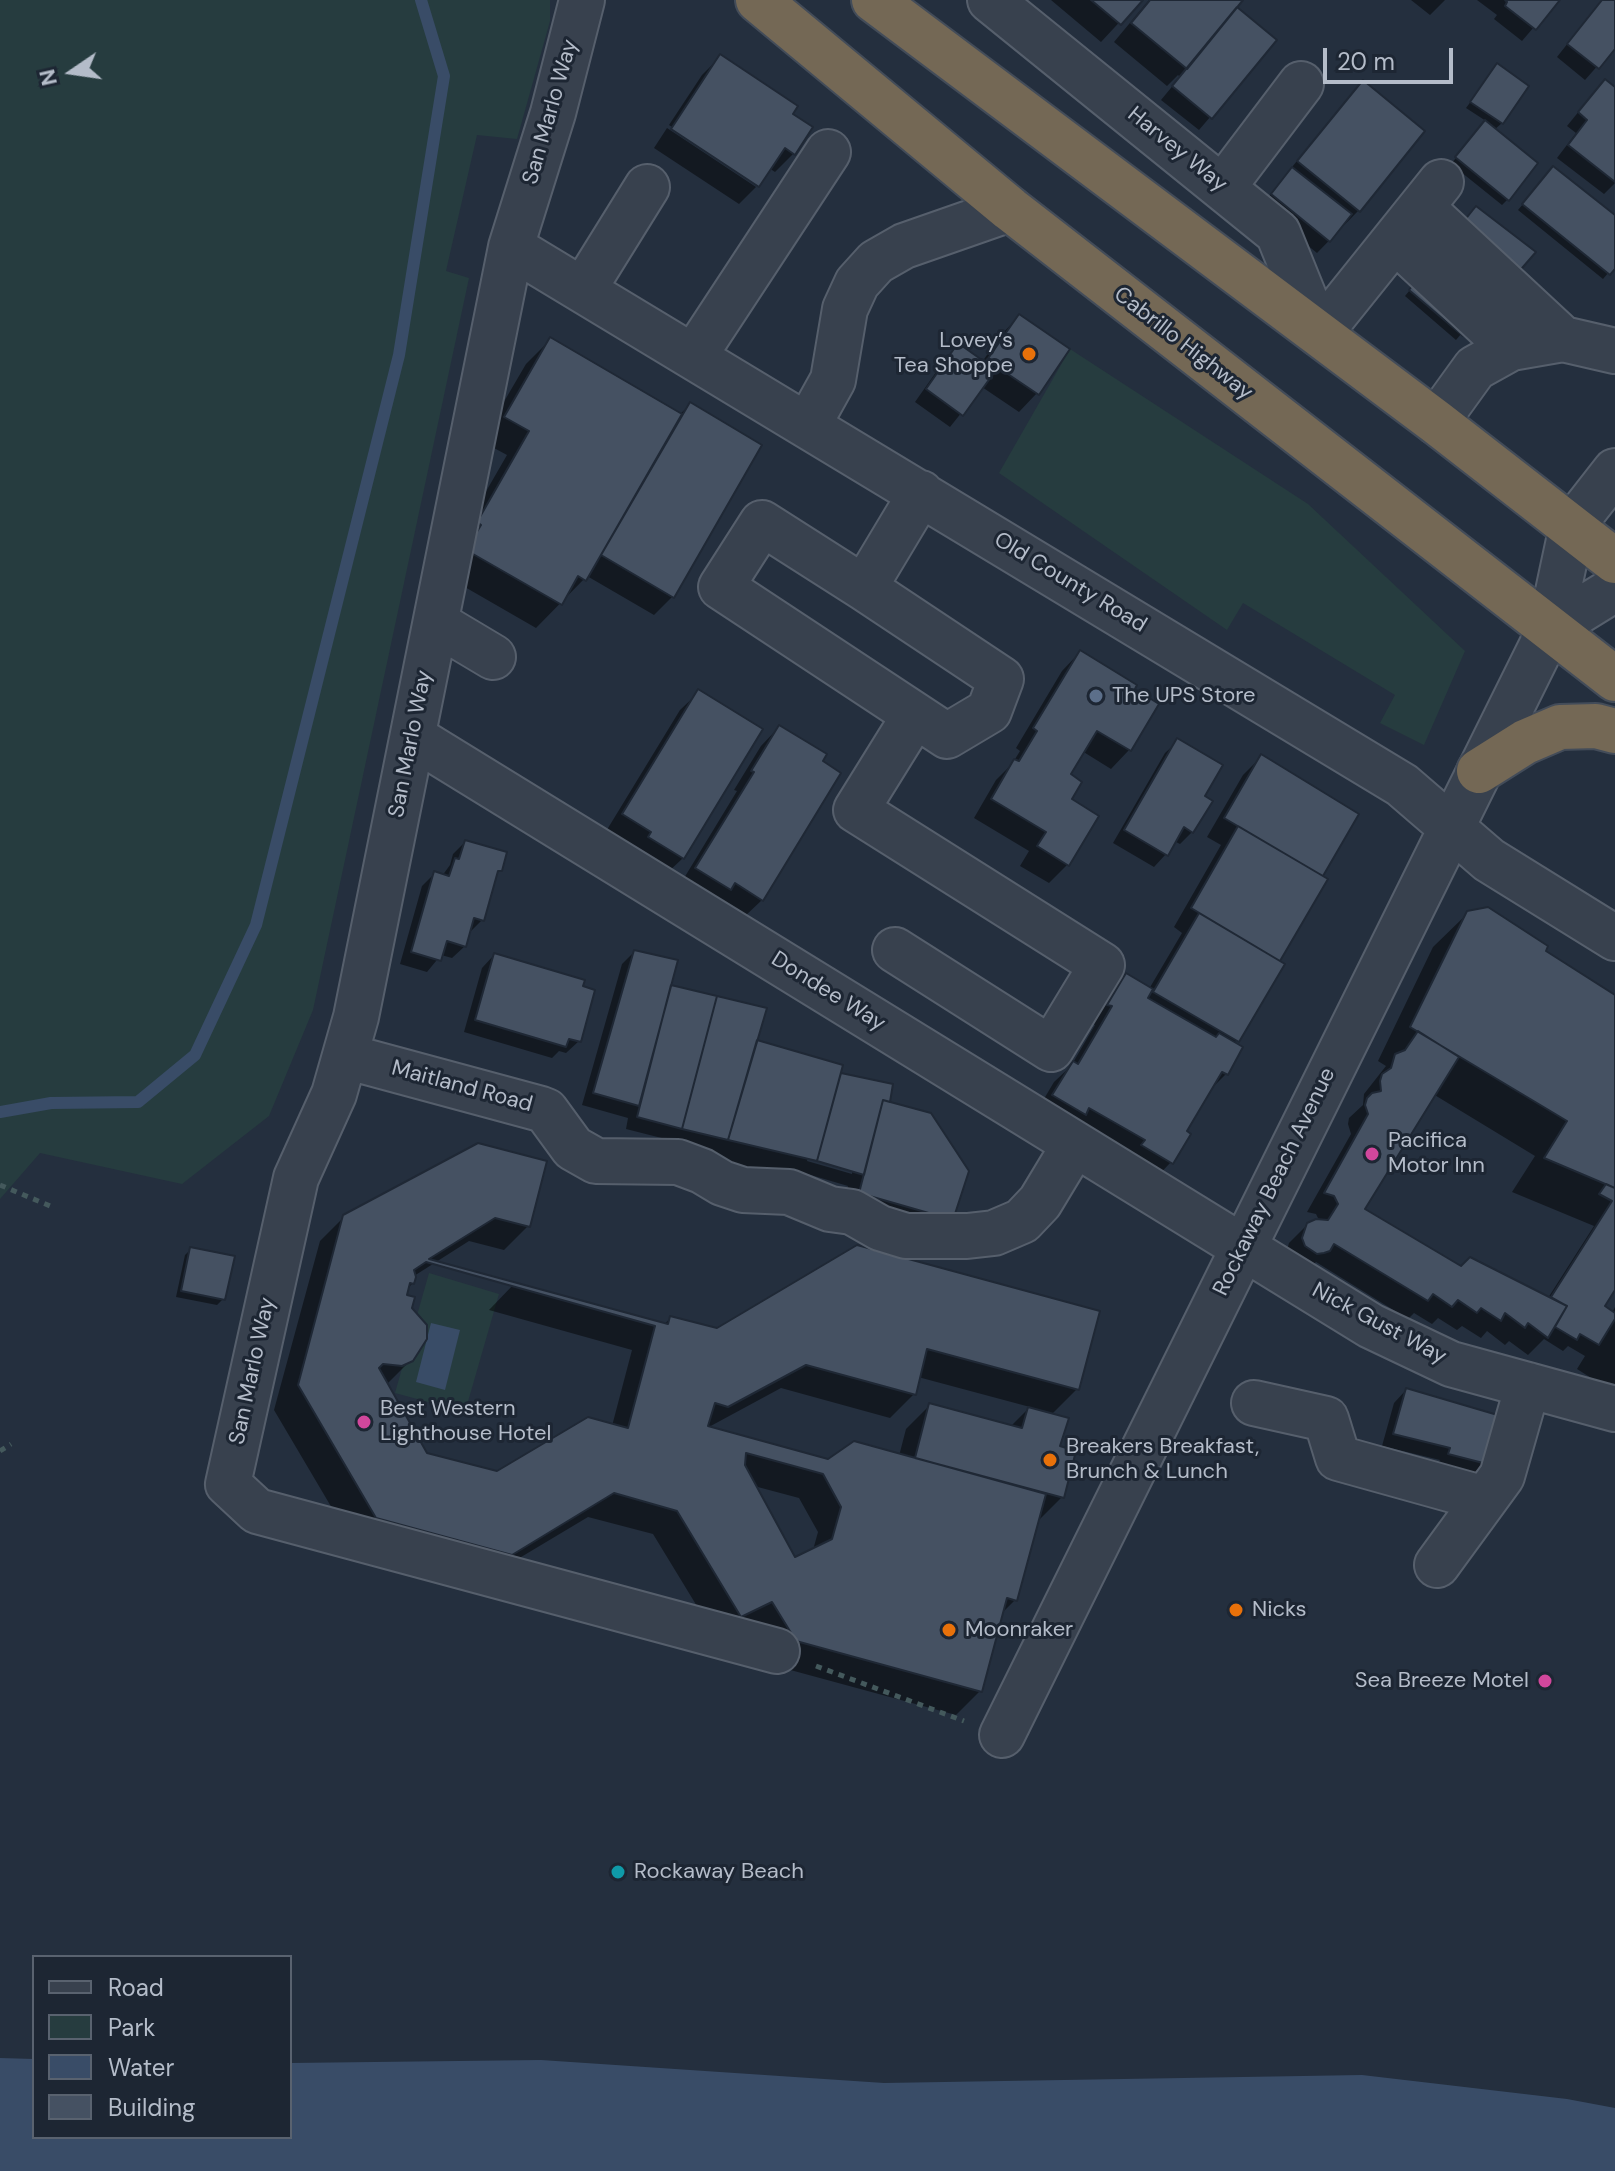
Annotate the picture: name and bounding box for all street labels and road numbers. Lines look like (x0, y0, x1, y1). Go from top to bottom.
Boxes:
street label: San Marlo Way (518, 36, 584, 188)
street label: Harvey Way (1122, 102, 1232, 198)
street label: Cabrillo Highway (1108, 282, 1258, 406)
street label: Old County Road (989, 527, 1151, 639)
street label: San Marlo Way (384, 668, 438, 820)
street label: Dondee Way (766, 946, 890, 1038)
street label: Maitland Road (389, 1056, 535, 1118)
street label: Rockaway Beach Avenue (1208, 1064, 1342, 1300)
street label: Nick Gust Way (1307, 1278, 1451, 1370)
street label: San Marlo Way (225, 1295, 281, 1447)

